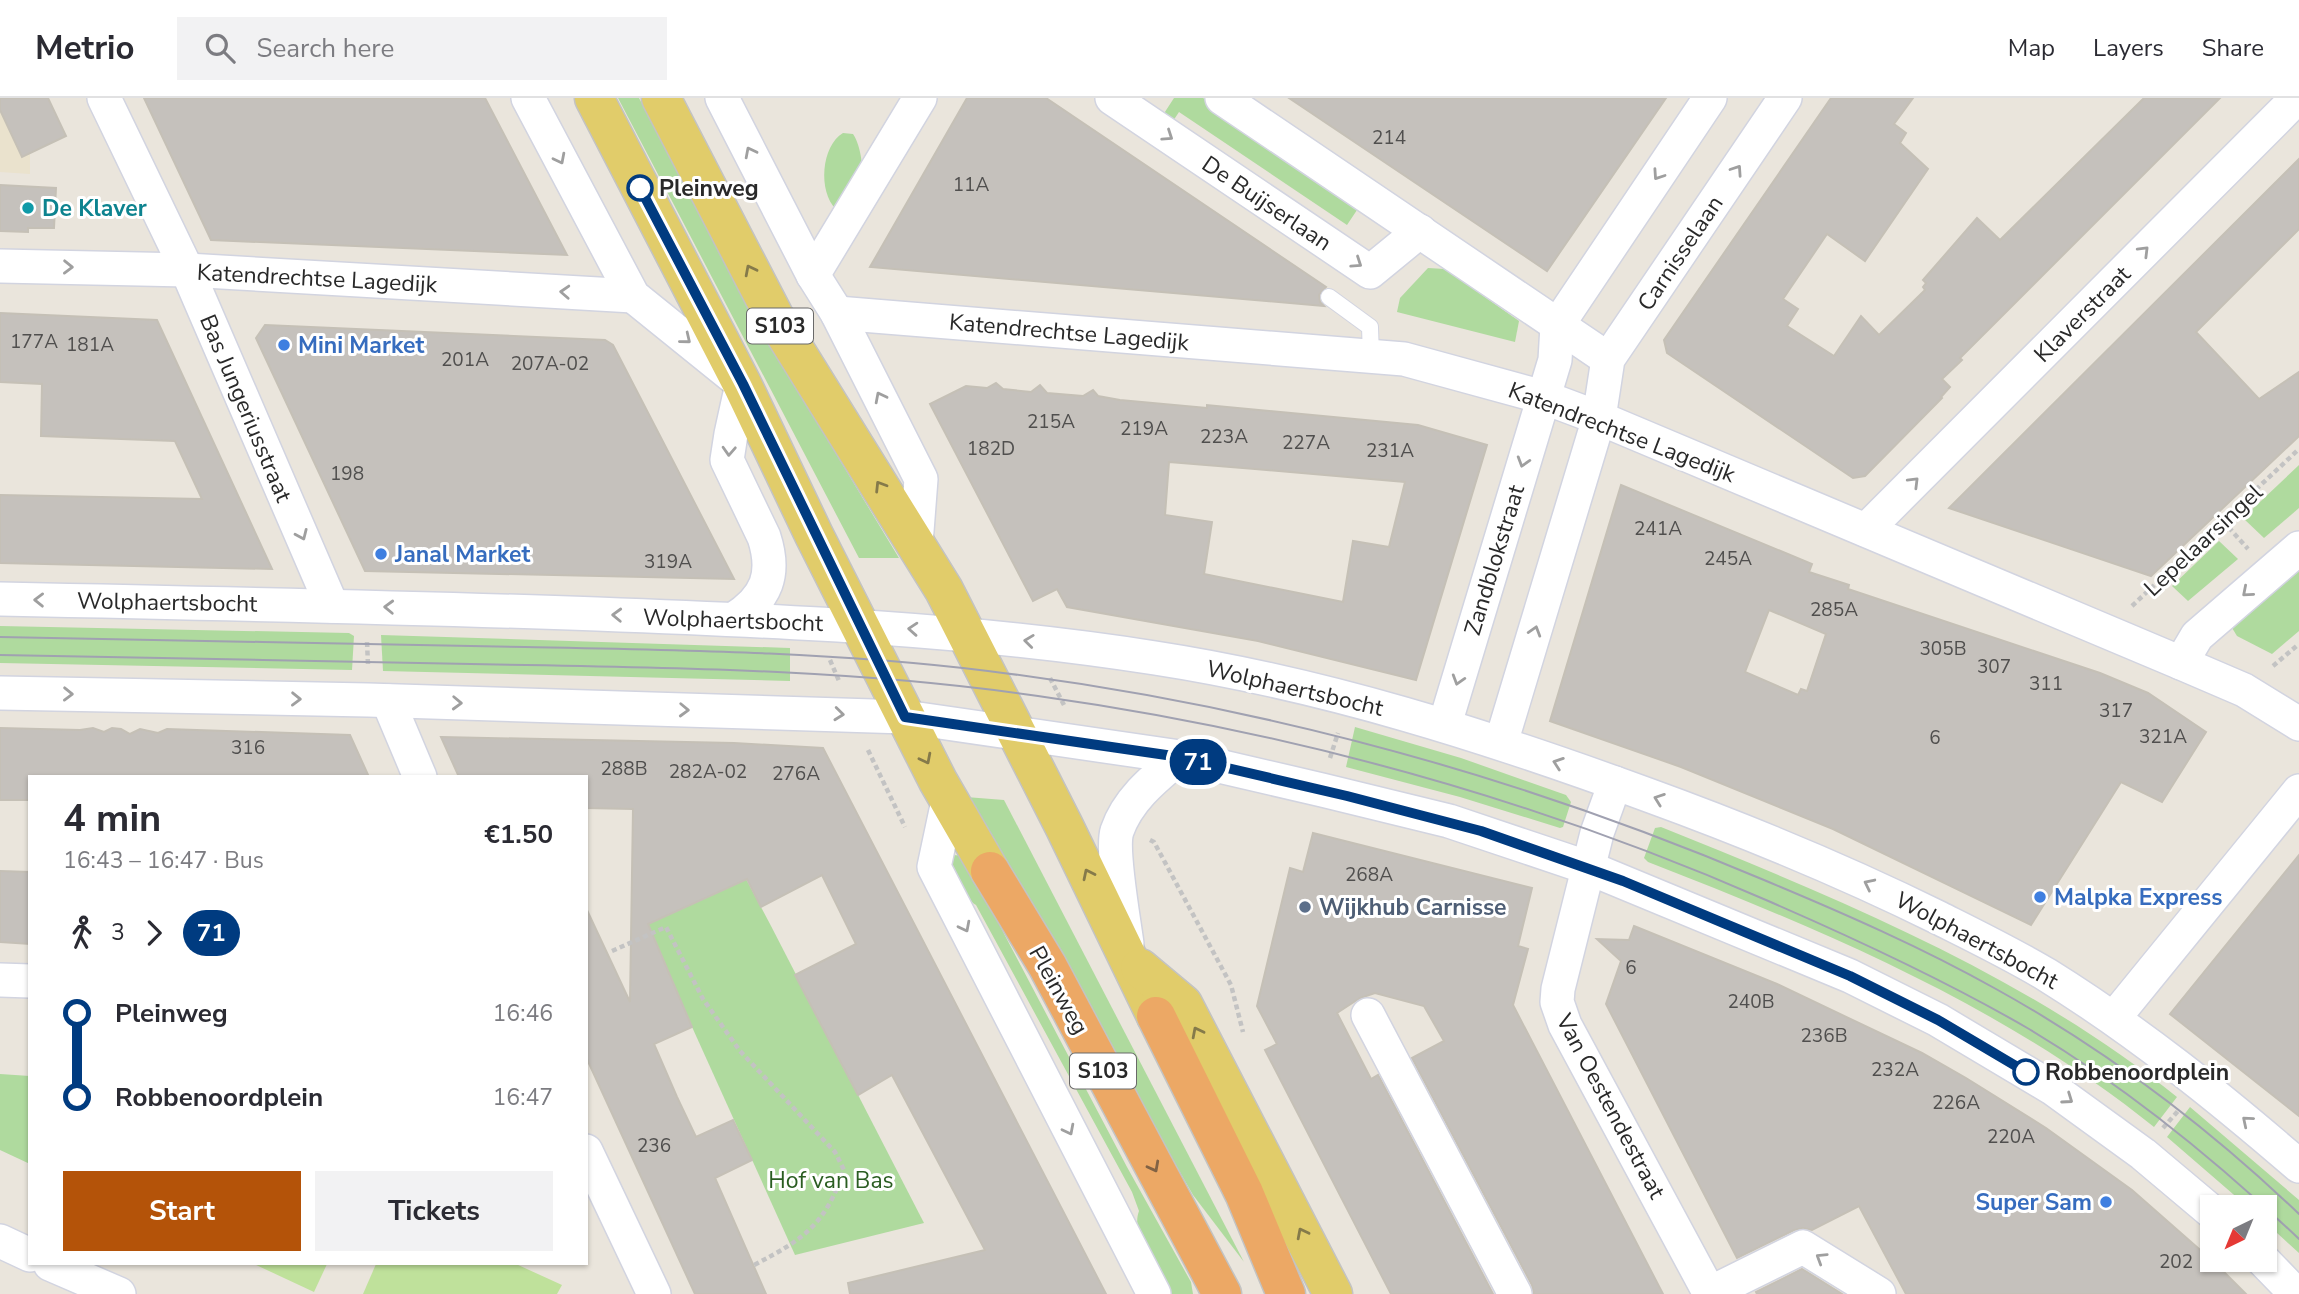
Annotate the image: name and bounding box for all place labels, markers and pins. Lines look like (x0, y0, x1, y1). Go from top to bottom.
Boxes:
place label: Pleinweg (659, 173, 759, 204)
marker: Pleinweg (627, 175, 653, 201)
place label: De Klaver (42, 193, 147, 224)
marker: De Klaver (20, 200, 36, 216)
place label: Mini Market (298, 330, 424, 361)
marker: Mini Market (276, 337, 292, 353)
place label: Janal Market (394, 539, 530, 570)
marker: Janal Market (373, 546, 389, 562)
place label: Malpka Express (2054, 882, 2223, 913)
marker: Malpka Express (2032, 889, 2048, 905)
place label: Wijkhub Carnisse (1319, 892, 1507, 923)
marker: Wijkhub Carnisse (1297, 899, 1313, 915)
place label: Robbenoordplein (2045, 1057, 2229, 1088)
marker: Robbenoordplein (2013, 1059, 2039, 1085)
place label: Super Sam (1975, 1187, 2092, 1218)
marker: Super Sam (2098, 1194, 2114, 1210)

